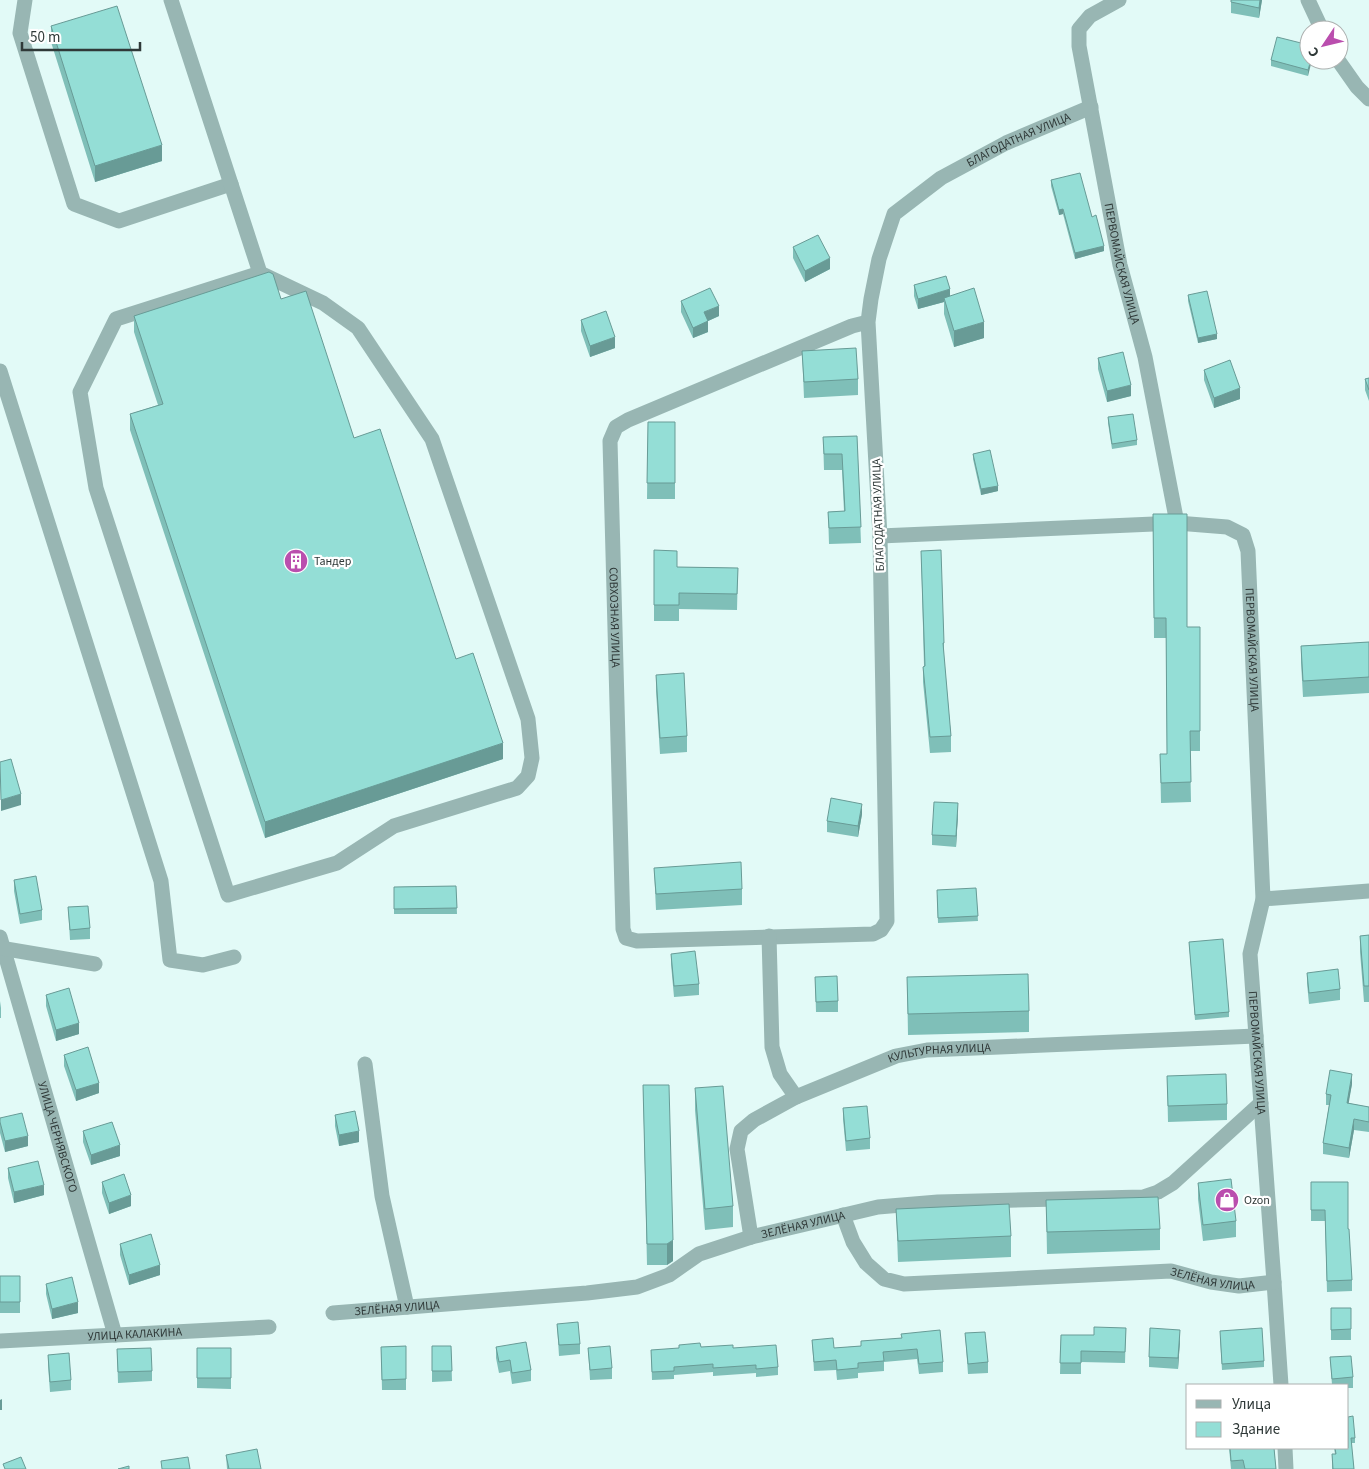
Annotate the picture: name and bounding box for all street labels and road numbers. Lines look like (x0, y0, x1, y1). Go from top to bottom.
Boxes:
street label: БЛАГОДАТНАЯ УЛИЦА (964, 108, 1074, 172)
street label: ПЕРВОМАЙСКАЯ УЛИЦА (1100, 202, 1144, 327)
street label: БЛАГОДАТНАЯ УЛИЦА (868, 458, 889, 572)
street label: СОВХОЗНАЯ УЛИЦА (604, 567, 624, 668)
street label: ПЕРВОМАЙСКАЯ УЛИЦА (1241, 588, 1263, 713)
street label: ПЕРВОМАЙСКАЯ УЛИЦА (1244, 990, 1270, 1116)
street label: КУЛЬТУРНАЯ УЛИЦА (885, 1039, 992, 1068)
street label: УЛИЦА ЧЕРНЯВСКОГО (33, 1079, 81, 1195)
street label: ЗЕЛЁНАЯ УЛИЦА (759, 1207, 847, 1243)
street label: ЗЕЛЁНАЯ УЛИЦА (1168, 1263, 1256, 1295)
street label: ЗЕЛЁНАЯ УЛИЦА (353, 1297, 441, 1320)
street label: УЛИЦА КАЛАКИНА (87, 1324, 183, 1345)

